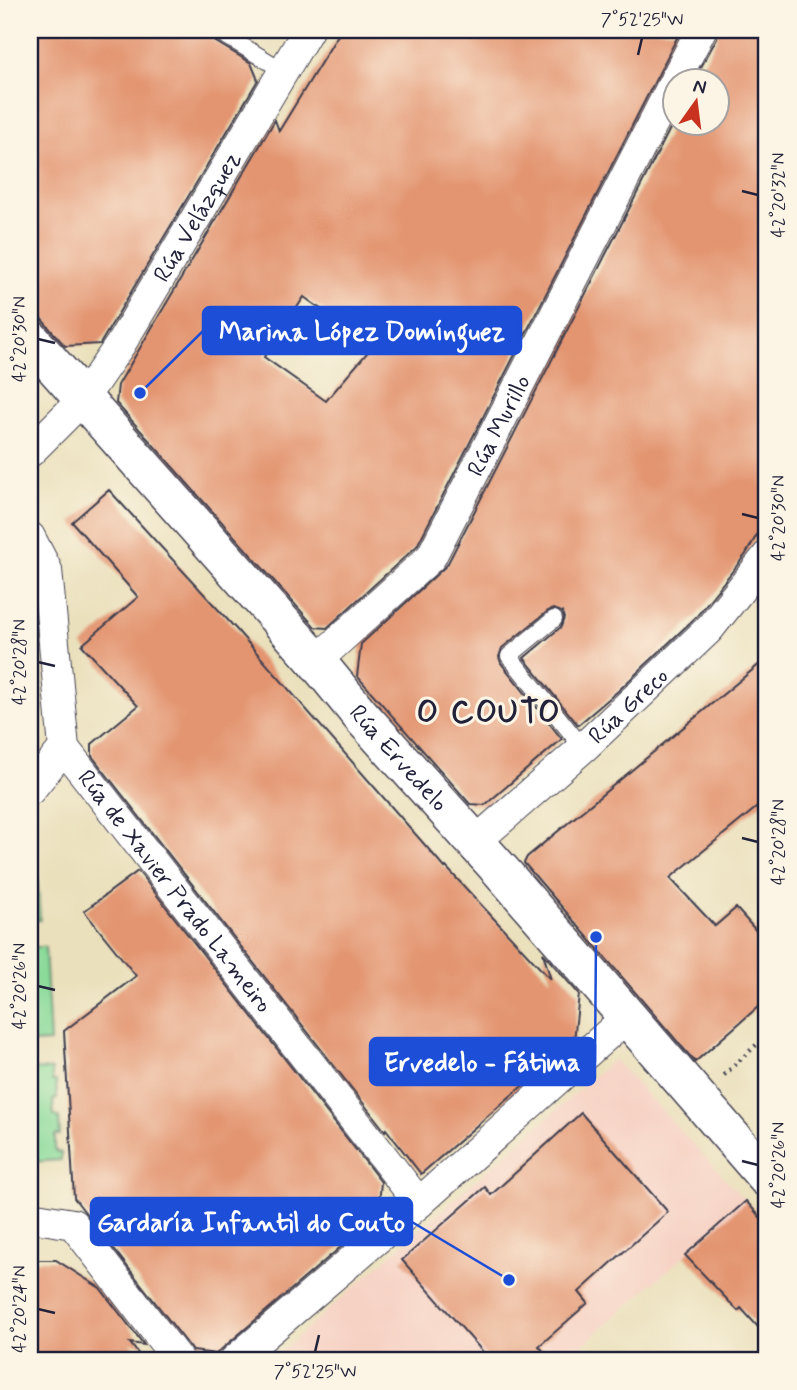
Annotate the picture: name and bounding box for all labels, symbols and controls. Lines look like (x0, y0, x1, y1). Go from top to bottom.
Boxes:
text: 7°52'25"W (601, 8, 683, 32)
north arrow (660, 66, 730, 136)
text: N (691, 73, 709, 101)
street label: Rúa Velázquez (147, 146, 249, 288)
text: 42°20'32"N (767, 152, 791, 238)
text: 42°20'30"N (8, 296, 32, 382)
callout: Marina López Domínguez (203, 307, 521, 354)
text: Marina López Domínguez (219, 316, 505, 353)
street label: Rúa Murillo (461, 370, 539, 482)
text: 42°20'30"N (767, 475, 791, 561)
text: 42°20'28"N (8, 619, 32, 705)
street label: Rúa Greco (582, 661, 676, 752)
district label: O COUTO (416, 692, 562, 734)
street label: Rúa Ervedelo (341, 699, 454, 819)
street label: Rúa de Xavier Prado Lameiro (70, 764, 279, 1019)
text: 42°20'28"N (767, 799, 791, 885)
text: 42°20'26"N (8, 943, 32, 1029)
callout: Ervedelo - Fátima (370, 1038, 595, 1085)
text: Ervedelo - Fátima (384, 1047, 580, 1081)
text: 42°20'26"N (767, 1122, 791, 1208)
callout: Gardaría Infantil do Couto (91, 1198, 412, 1245)
text: Gardaría Infantil do Couto (97, 1207, 405, 1241)
text: 42°20'24"N (8, 1265, 32, 1353)
text: 7°52'25"W (274, 1360, 356, 1384)

